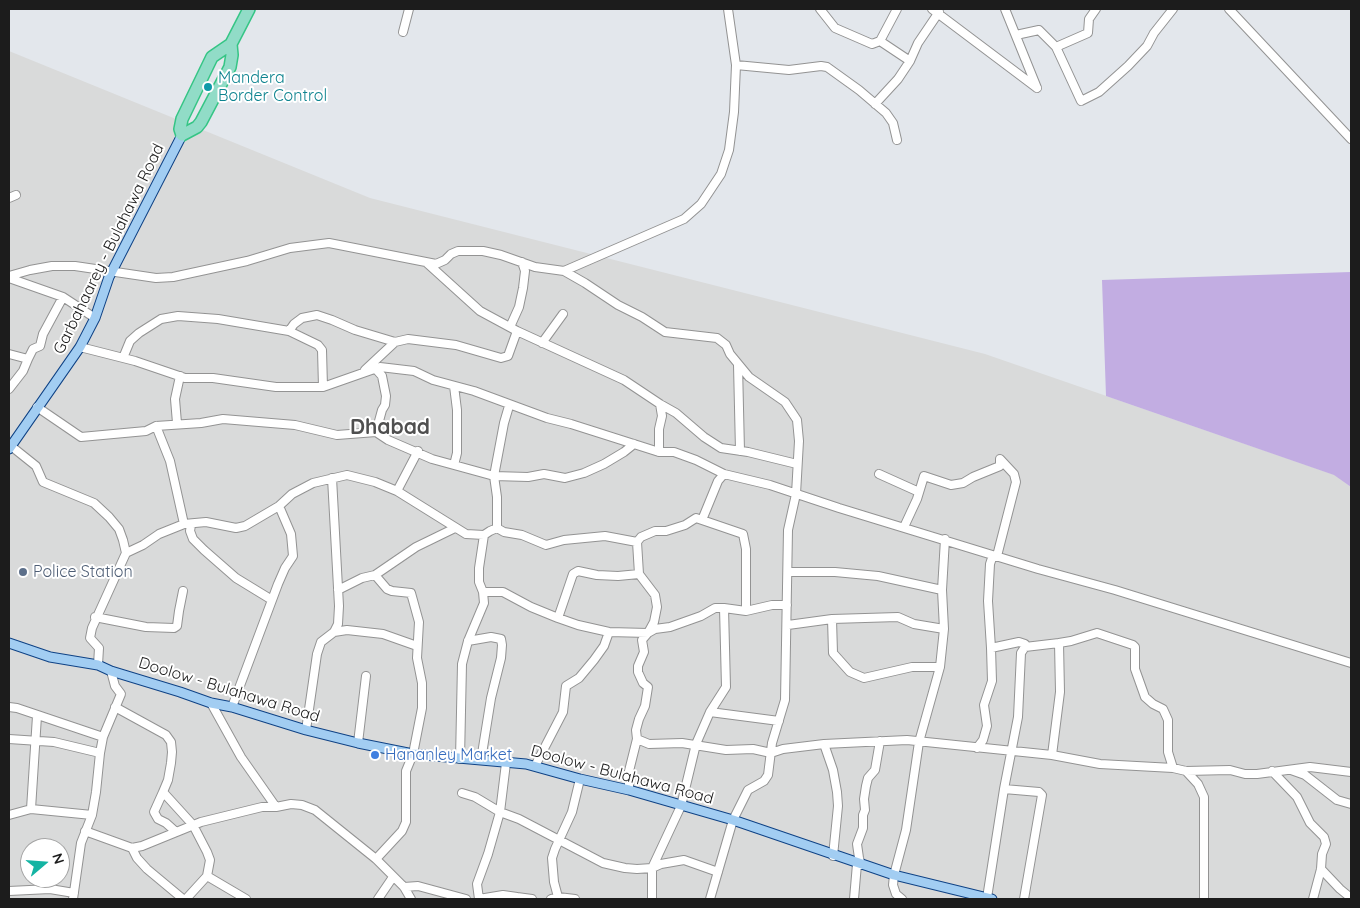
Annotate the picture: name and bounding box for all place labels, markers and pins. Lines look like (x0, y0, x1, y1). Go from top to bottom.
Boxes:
place label: Mandera Border Control (218, 68, 327, 106)
marker: Mandera Border Control (202, 81, 214, 93)
place label: Police Station (33, 562, 133, 582)
marker: Police Station (17, 566, 29, 578)
place label: Hananley Market (385, 745, 512, 765)
marker: Hananley Market (369, 749, 381, 761)

